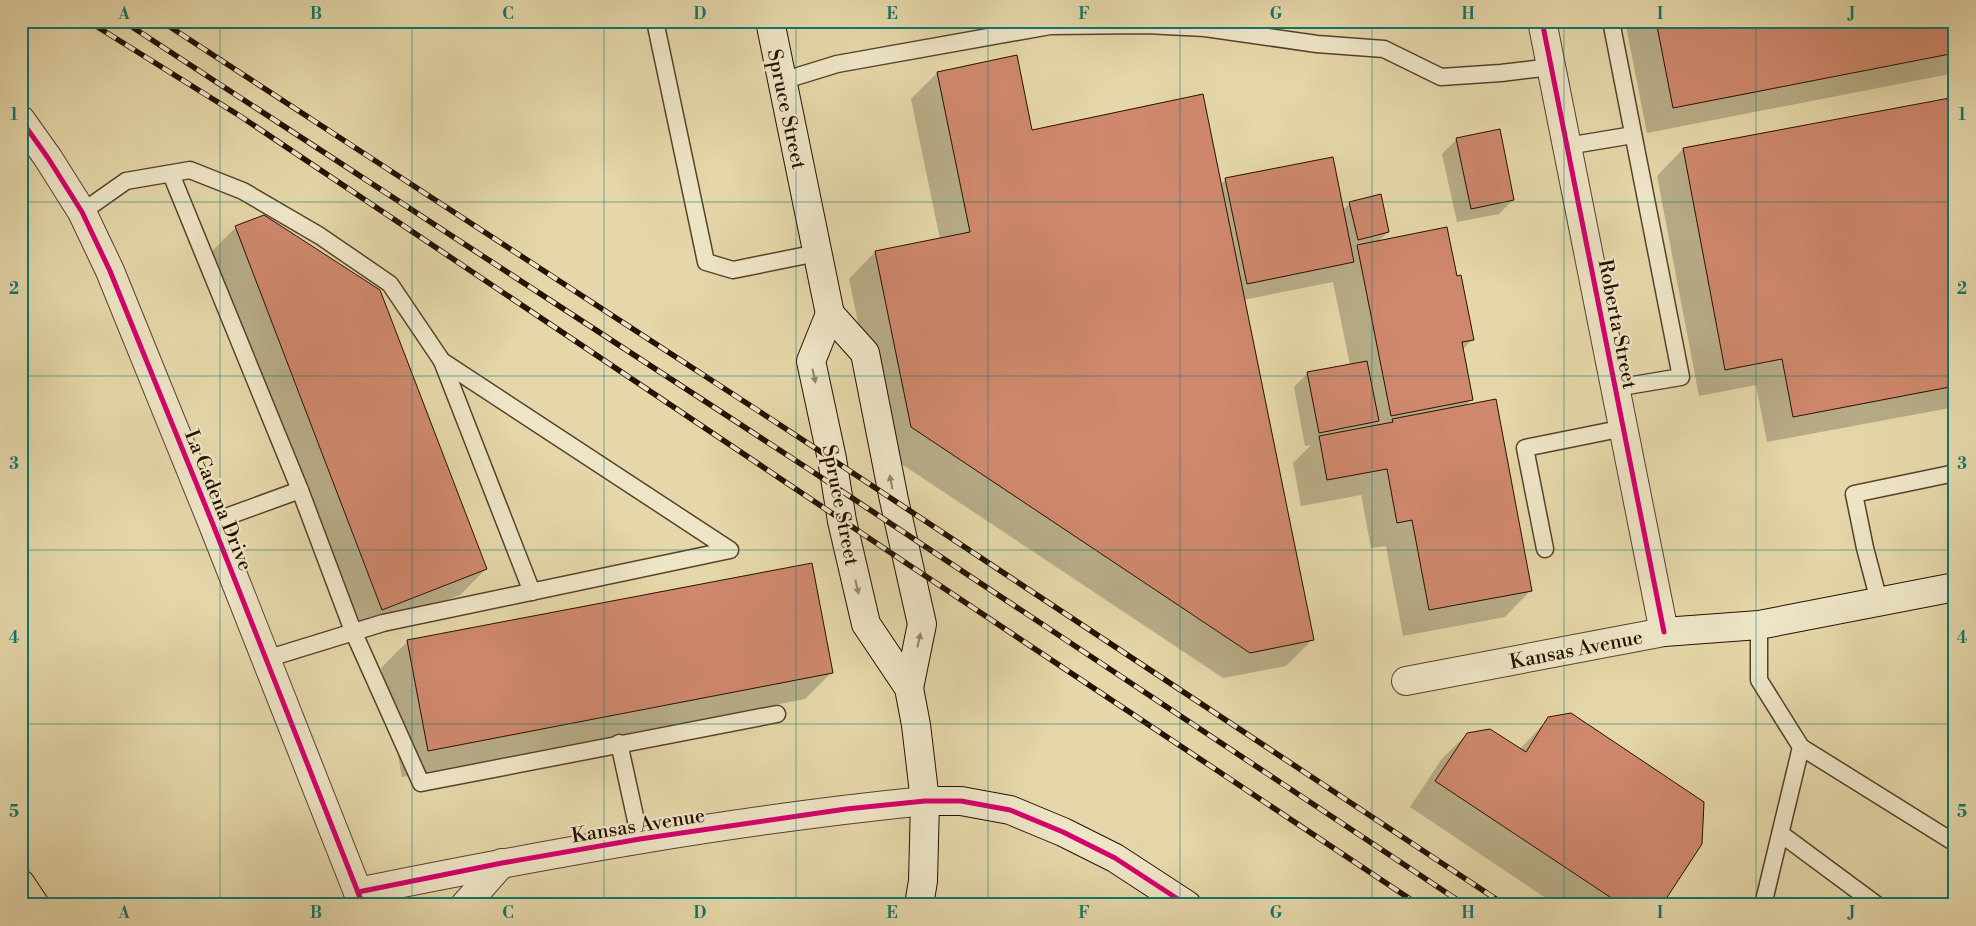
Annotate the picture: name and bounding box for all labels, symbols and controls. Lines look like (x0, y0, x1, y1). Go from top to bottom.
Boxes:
text: A (117, 4, 130, 24)
text: B (310, 4, 322, 24)
text: C (502, 4, 514, 24)
text: D (694, 4, 707, 24)
text: E (886, 4, 898, 24)
text: F (1078, 4, 1090, 24)
text: G (1270, 4, 1283, 24)
text: H (1461, 4, 1475, 24)
text: I (1657, 4, 1663, 24)
text: J (1847, 4, 1855, 24)
street label: Spruce Street (761, 47, 810, 172)
text: 1 (10, 105, 18, 125)
text: 1 (1958, 105, 1966, 125)
street label: Roberta Street (1592, 257, 1641, 391)
text: 2 (9, 279, 19, 299)
text: 2 (1957, 279, 1967, 299)
one-way arrow (810, 369, 818, 384)
street label: La Cadena Drive (178, 426, 257, 575)
street label: Spruce Street (816, 443, 863, 568)
text: 3 (9, 454, 19, 474)
text: 3 (1957, 454, 1967, 474)
one-way arrow (886, 473, 894, 489)
one-way arrow (853, 579, 861, 594)
street label: Kansas Avenue (1508, 625, 1645, 676)
text: 4 (9, 628, 20, 648)
text: 4 (1957, 628, 1968, 648)
one-way arrow (915, 632, 923, 648)
text: 5 (9, 802, 19, 822)
text: 5 (1957, 802, 1967, 822)
street label: Kansas Avenue (570, 804, 707, 849)
text: A (117, 903, 130, 923)
text: B (310, 903, 322, 923)
text: C (502, 903, 514, 923)
text: D (694, 903, 707, 923)
text: E (886, 903, 898, 923)
text: F (1078, 903, 1090, 923)
text: G (1270, 903, 1283, 923)
text: H (1461, 903, 1475, 923)
text: I (1657, 903, 1663, 923)
text: J (1847, 903, 1855, 923)

